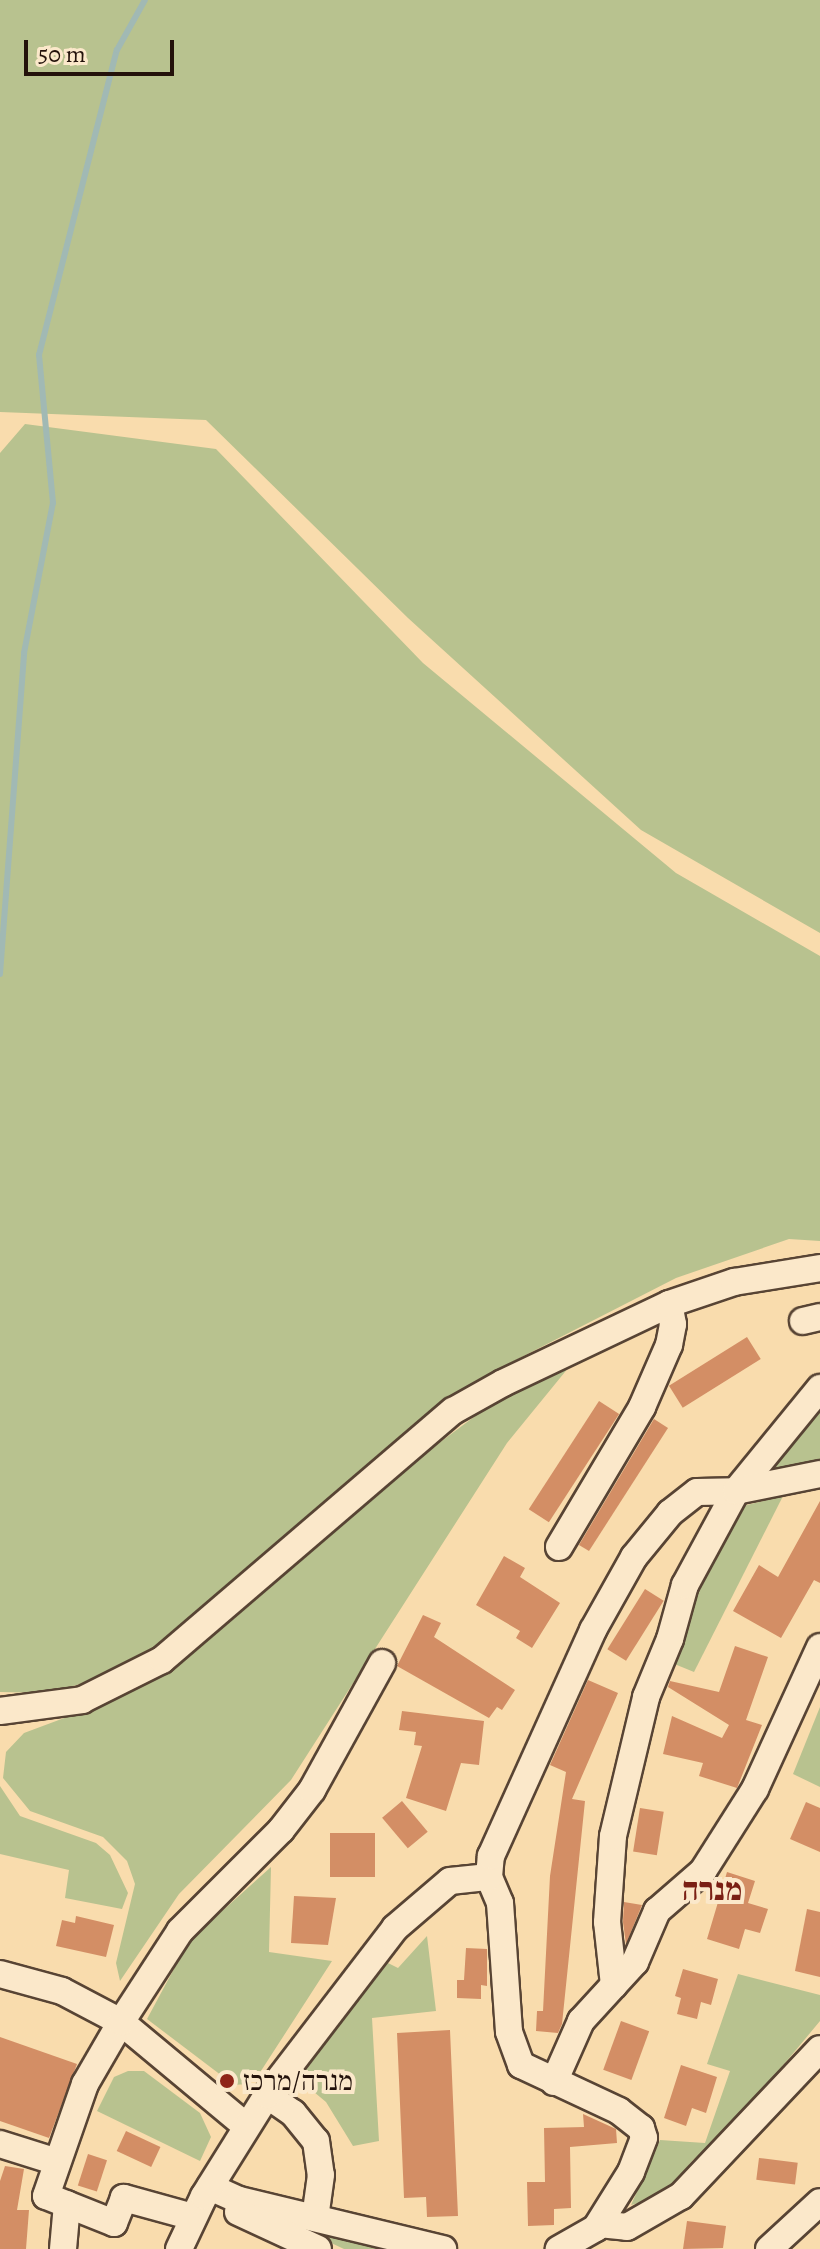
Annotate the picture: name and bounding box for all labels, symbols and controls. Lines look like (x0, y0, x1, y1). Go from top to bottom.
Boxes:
scale bar (28, 24, 178, 74)
text: 50 m (38, 38, 86, 70)
district label: מנרה (682, 1870, 742, 1908)
place label: מנרה/מרכז (243, 2064, 353, 2098)
marker: מנרה/מרכז (218, 2072, 236, 2090)

